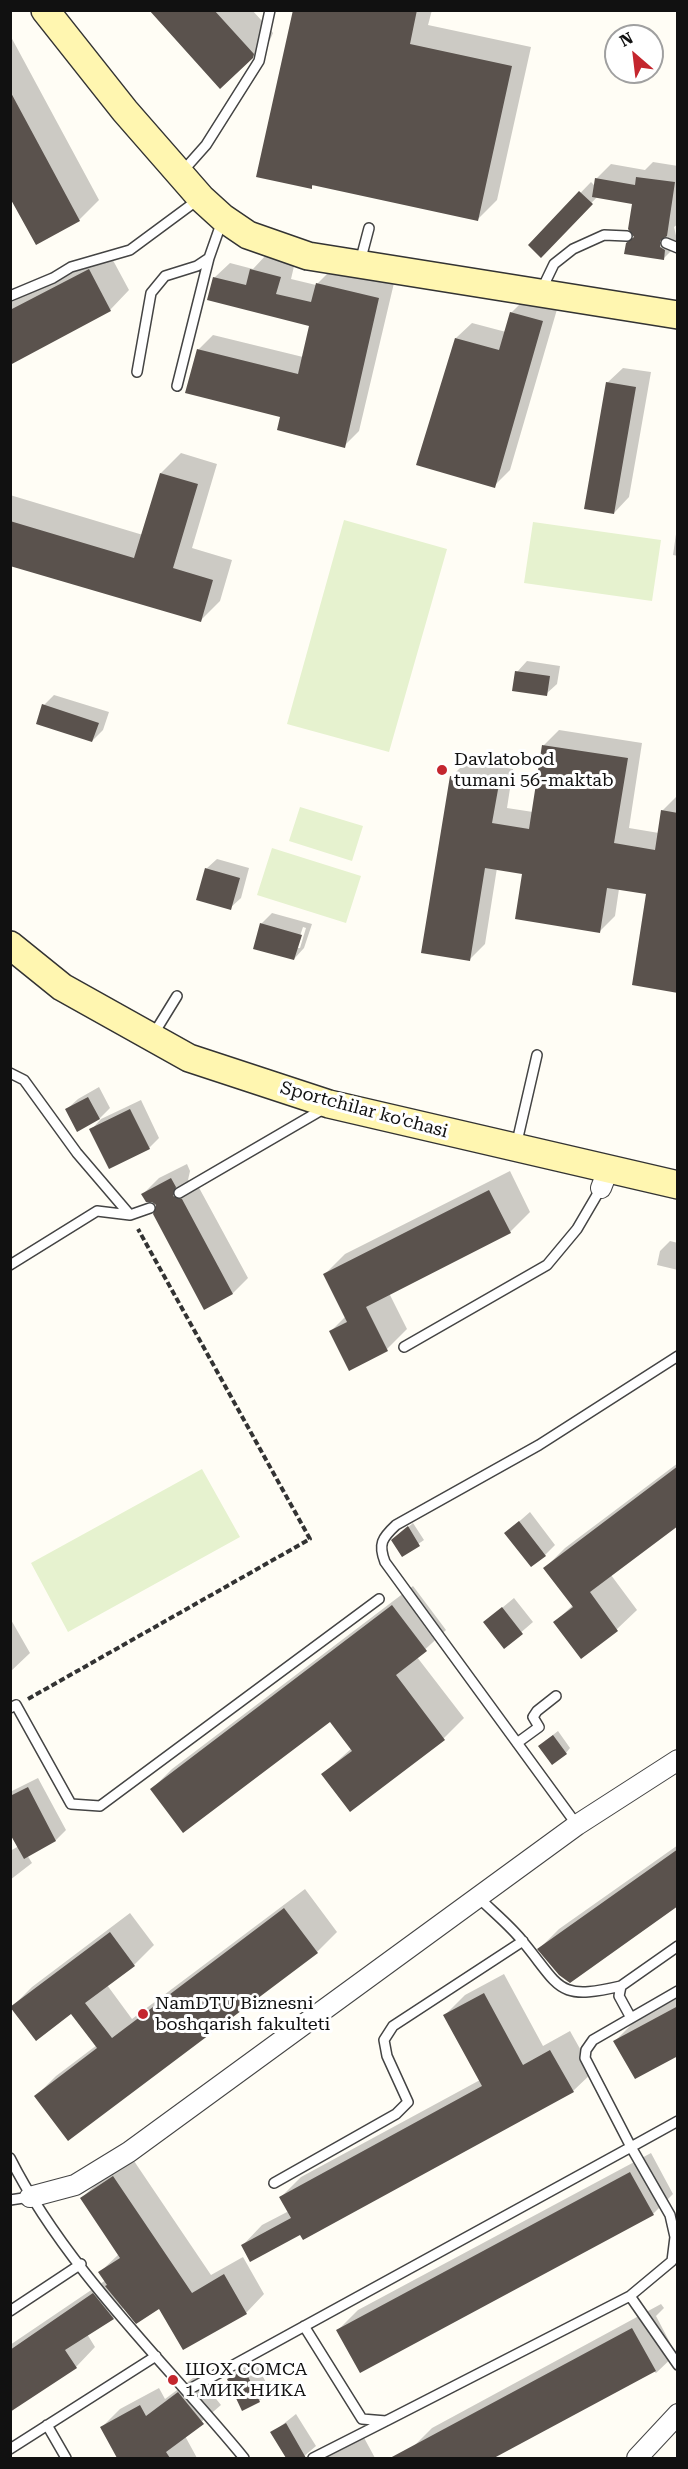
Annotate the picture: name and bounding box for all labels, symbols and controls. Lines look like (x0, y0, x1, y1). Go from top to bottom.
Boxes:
north arrow (604, 24, 664, 84)
text: N (616, 28, 636, 51)
place label: Davlatobod tumani 56-maktab (454, 749, 614, 792)
marker: Davlatobod tumani 56-maktab (435, 763, 449, 777)
street label: Sportchilar ko'chasi (278, 1077, 450, 1143)
place label: NamDTU Biznesni boshqarish fakulteti (155, 1993, 330, 2036)
marker: NamDTU Biznesni boshqarish fakulteti (136, 2007, 150, 2021)
place label: ШОХ СОМСА 1 МИК НИКА (185, 2359, 307, 2402)
marker: ШОХ СОМСА 1 МИК НИКА (166, 2373, 180, 2387)

